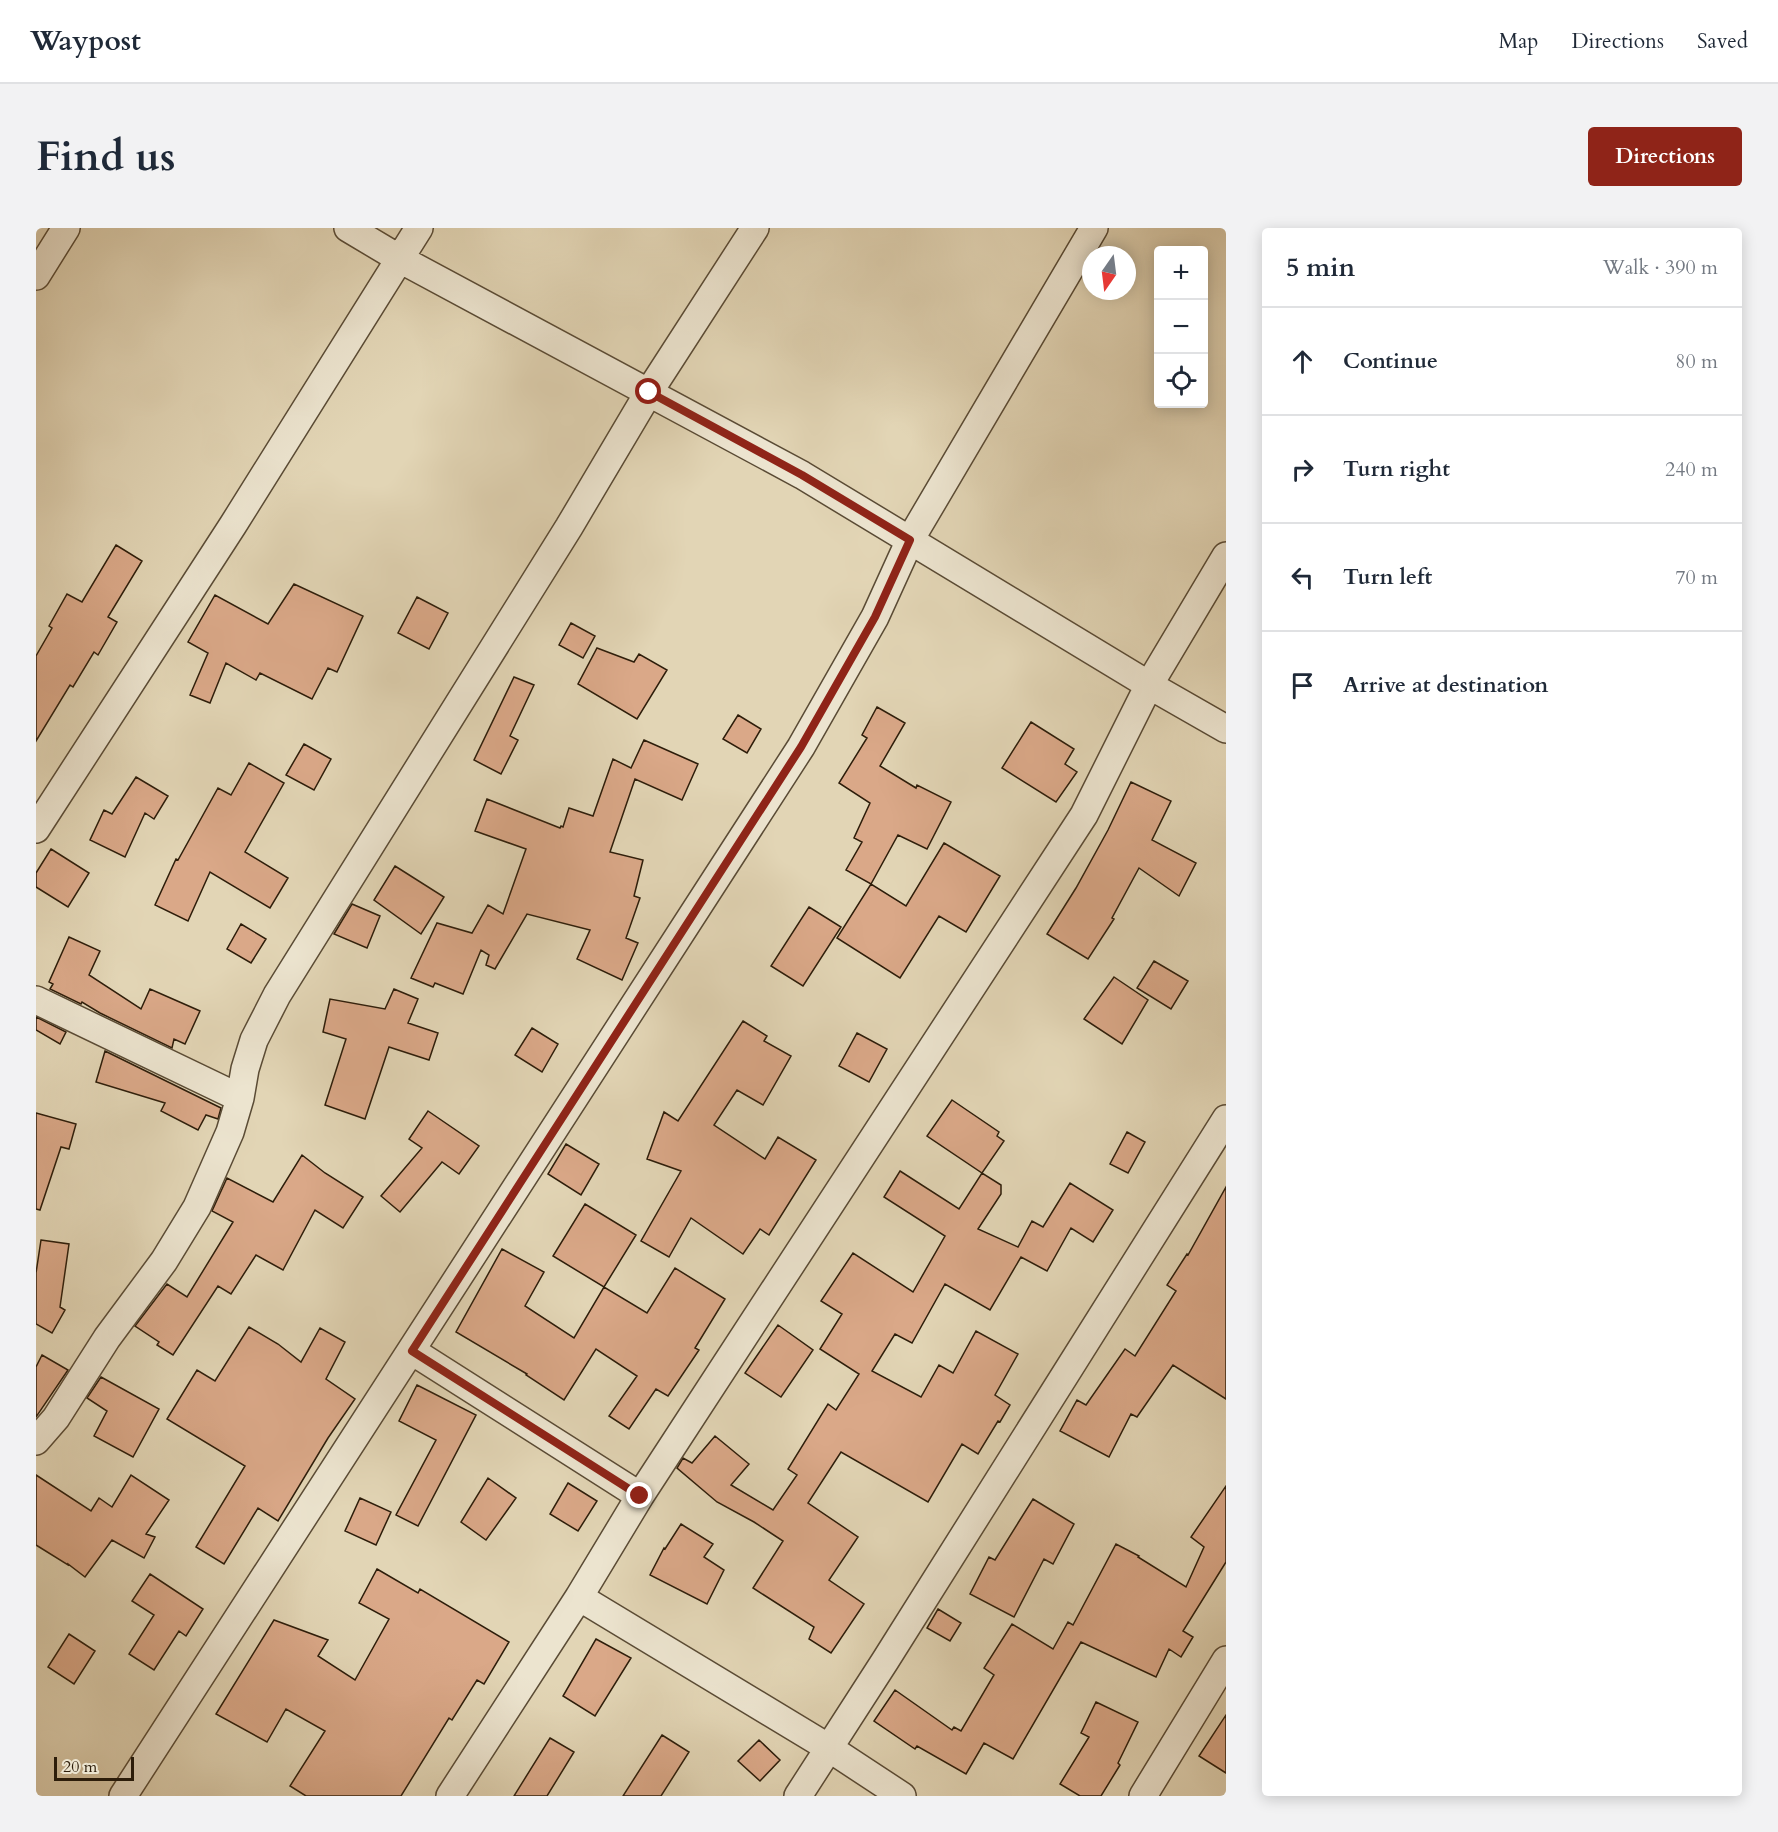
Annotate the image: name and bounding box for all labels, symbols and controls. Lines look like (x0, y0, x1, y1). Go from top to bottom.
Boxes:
text: Waypost (30, 22, 141, 60)
text: Map (1498, 27, 1538, 56)
text: Directions (1571, 27, 1664, 56)
text: Saved (1697, 27, 1748, 56)
button: Directions (1588, 127, 1742, 186)
text: Find us (36, 128, 176, 185)
north arrow (1082, 246, 1136, 300)
map controls (1154, 246, 1208, 408)
button: + (1154, 246, 1208, 300)
text: 5 min (1286, 250, 1355, 285)
text: Walk · 390 m (1603, 254, 1718, 281)
button: − (1154, 300, 1208, 354)
icon: ahead (1286, 345, 1319, 378)
text: Continue (1343, 346, 1438, 376)
text: 80 m (1675, 348, 1718, 375)
button: locate (1154, 354, 1208, 408)
route start (635, 378, 661, 404)
icon: right (1286, 453, 1319, 486)
text: Turn right (1343, 454, 1450, 484)
text: 240 m (1665, 456, 1718, 483)
icon: left (1286, 561, 1319, 594)
text: Turn left (1343, 562, 1432, 592)
text: 70 m (1675, 564, 1718, 591)
icon: arrive (1286, 669, 1319, 702)
text: Arrive at destination (1343, 670, 1548, 700)
route end (626, 1482, 652, 1508)
scale bar (54, 1754, 134, 1782)
text: 20 m (63, 1756, 97, 1778)

